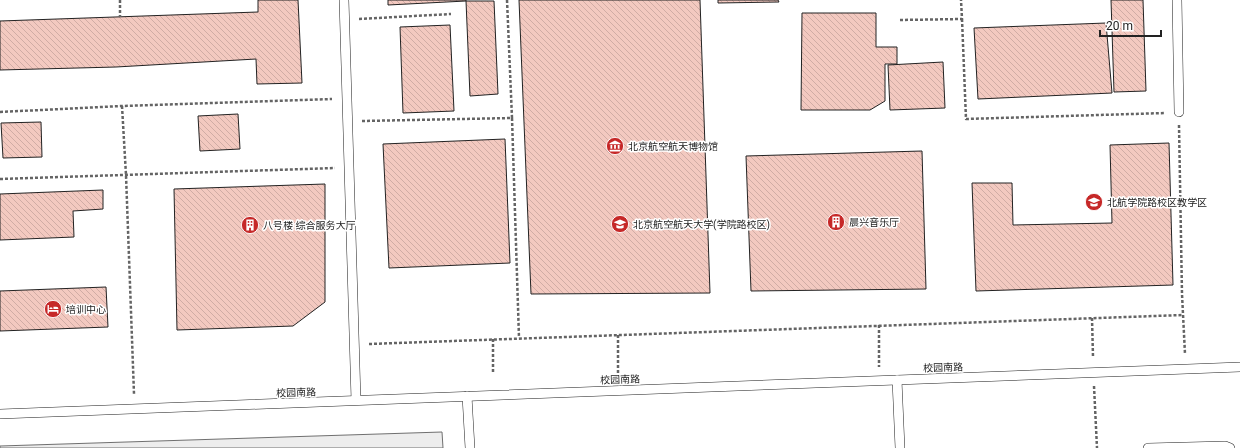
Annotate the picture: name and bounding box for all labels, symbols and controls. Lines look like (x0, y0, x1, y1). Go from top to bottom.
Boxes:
scale bar (1100, 12, 1161, 38)
text: 20 m (1106, 19, 1133, 33)
museum icon: 北京航空航天博物馆 (605, 136, 625, 156)
place label: 北京航空航天博物馆 (628, 141, 718, 152)
school or university icon: 北航学院路校区教学区 (1084, 192, 1104, 212)
place label: 北航学院路校区教学区 (1107, 197, 1207, 208)
building icon: 晨兴音乐厅 (826, 212, 846, 232)
school or university icon: 北京航空航天大学(学院路校区) (610, 214, 630, 234)
building icon: 八号楼 综合服务大厅 (240, 215, 260, 235)
place label: 晨兴音乐厅 (849, 217, 899, 228)
place label: 北京航空航天大学(学院路校区) (633, 219, 770, 231)
place label: 八号楼 综合服务大厅 (263, 220, 355, 231)
hotel icon: 培训中心 (43, 299, 63, 319)
place label: 培训中心 (66, 304, 106, 315)
street label: 校园南路 (923, 361, 963, 374)
street label: 校园南路 (600, 373, 640, 386)
street label: 校园南路 (276, 386, 316, 399)

